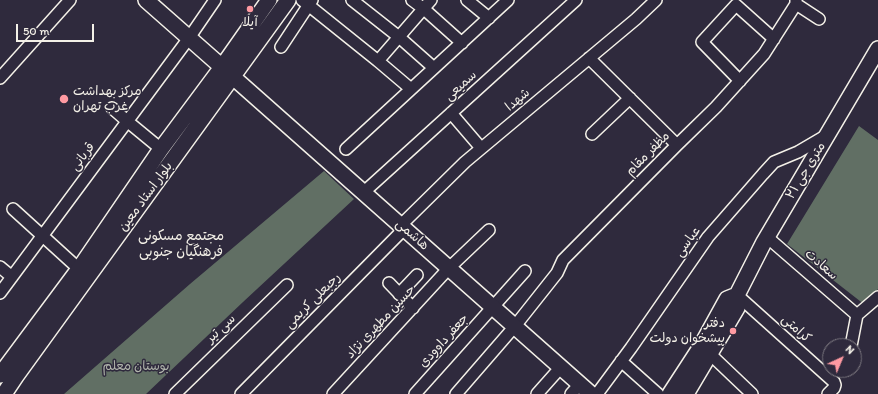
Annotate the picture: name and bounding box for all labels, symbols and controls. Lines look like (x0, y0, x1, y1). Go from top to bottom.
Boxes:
marker: آیلا (245, 4, 255, 14)
place label: آیلا (242, 15, 258, 31)
scale bar (18, 16, 96, 42)
text: 50 m (23, 24, 49, 38)
street label: سمیعی (442, 67, 480, 105)
place label: مرکز بهداشت غرب تهران (73, 84, 142, 115)
street label: شهدا (503, 85, 533, 115)
marker: مرکز بهداشت غرب تهران (58, 93, 70, 105)
street label: مظفر مقام (623, 129, 673, 179)
street label: قربانی (67, 140, 99, 174)
street label: ۲۱ متری جی (783, 140, 829, 202)
street label: بلوار استاد معین (116, 159, 176, 235)
street label: هاشمی (392, 216, 432, 254)
street label: عباسی (672, 224, 704, 260)
district label: مجتمع مسکونی فرهنگیان جنوبی (138, 228, 224, 260)
street label: سعادت (801, 246, 841, 284)
street label: رجبعلی کریمی (282, 270, 344, 332)
street label: حسین مطهری نژاد (343, 282, 419, 362)
street label: سی تیر (203, 311, 239, 347)
street label: جعفر داوودی (416, 311, 472, 371)
street label: کرامتی (778, 312, 814, 346)
place label: دفتر پیشخوان دولت (650, 316, 725, 347)
marker: دفتر پیشخوان دولت (728, 326, 738, 336)
north arrow (822, 338, 862, 378)
text: N (843, 342, 857, 357)
park label: بوستان معلم (103, 359, 169, 375)

